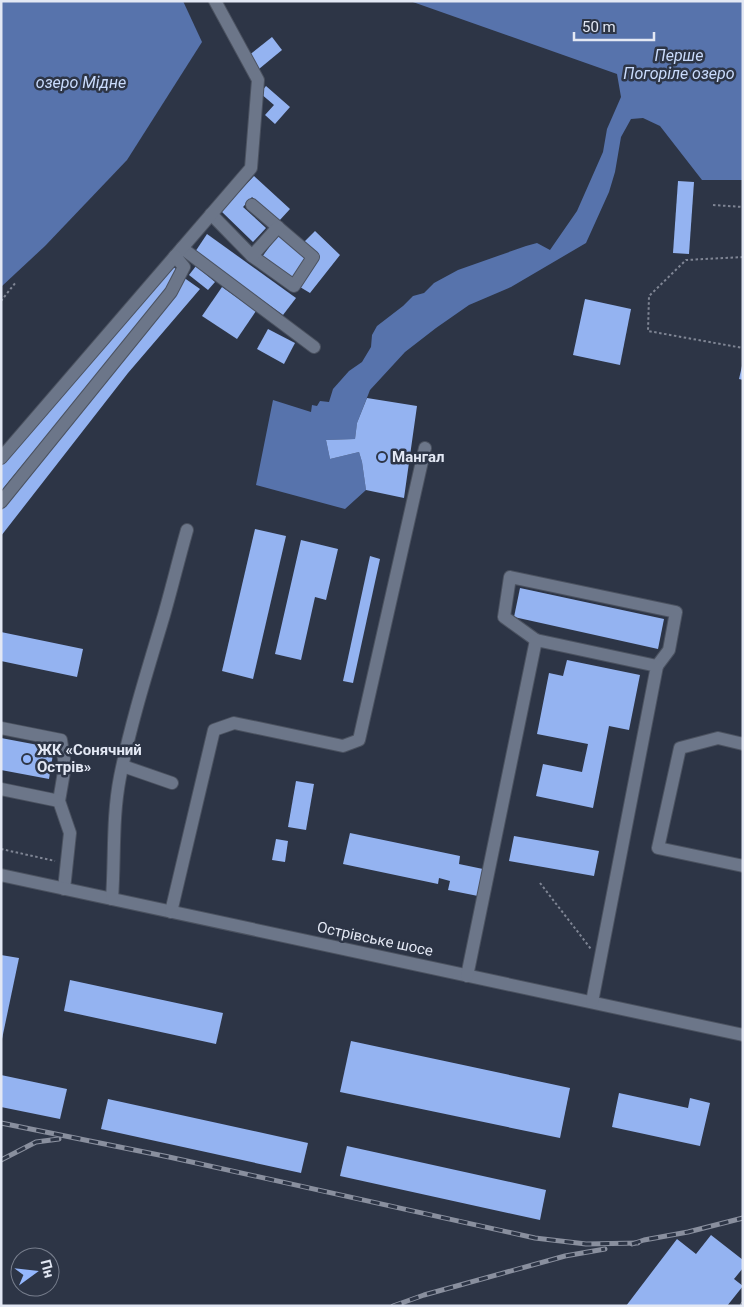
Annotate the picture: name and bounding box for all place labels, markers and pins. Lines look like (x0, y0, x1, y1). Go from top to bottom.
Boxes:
place label: Мангал (392, 448, 444, 466)
marker: Мангал (376, 451, 388, 463)
place label: ЖК «Сонячний Острів» (37, 741, 142, 776)
marker: ЖК «Сонячний Острів» (21, 753, 33, 765)

